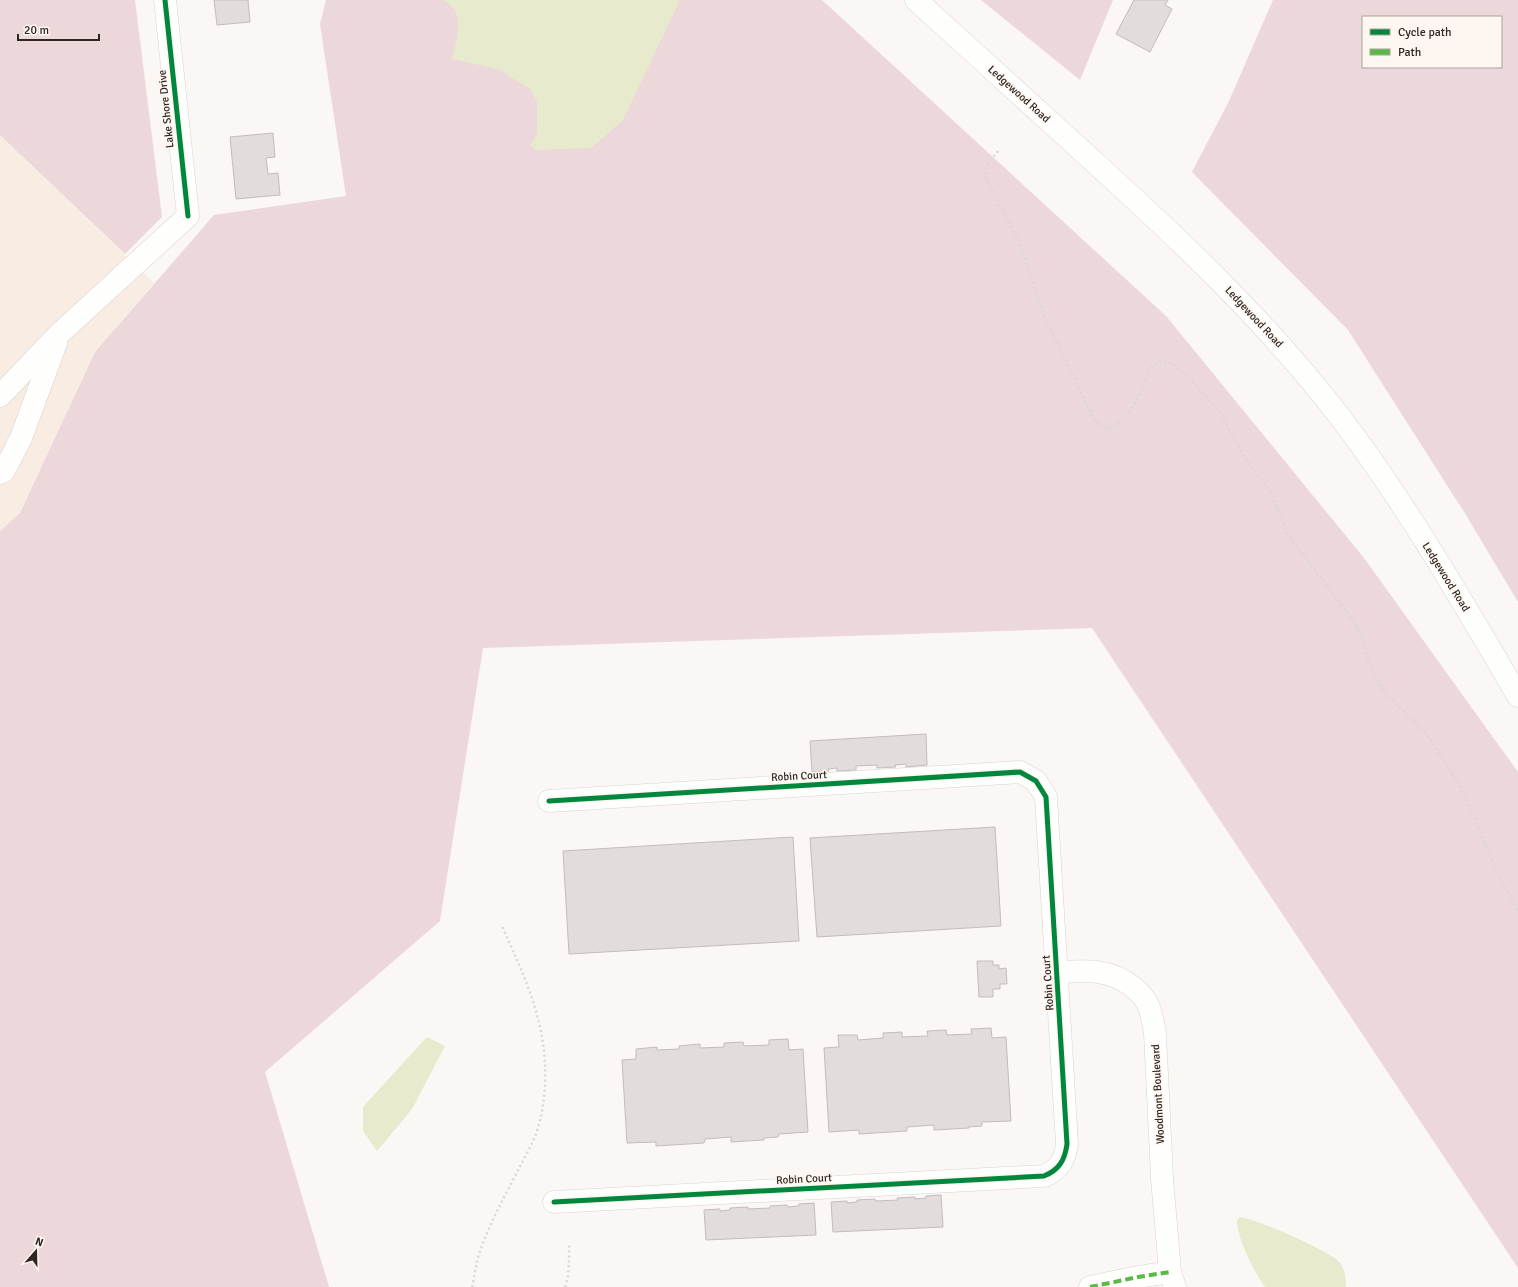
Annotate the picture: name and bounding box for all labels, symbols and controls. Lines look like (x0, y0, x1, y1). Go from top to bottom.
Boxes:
scale bar (18, 16, 99, 42)
legend (1362, 16, 1502, 68)
text: 20 m (24, 23, 49, 38)
text: Cycle path (1398, 25, 1451, 40)
text: Path (1398, 45, 1421, 60)
street label: Ledgewood Road (985, 63, 1053, 125)
street label: Lake Shore Drive (155, 69, 177, 149)
street label: Ledgewood Road (1222, 284, 1286, 350)
street label: Ledgewood Road (1420, 540, 1473, 614)
street label: Robin Court (771, 768, 827, 784)
street label: Robin Court (1040, 955, 1056, 1011)
street label: Woodmont Boulevard (1149, 1043, 1167, 1144)
street label: Robin Court (776, 1171, 832, 1187)
north arrow (16, 1231, 56, 1271)
text: N (33, 1235, 45, 1249)

